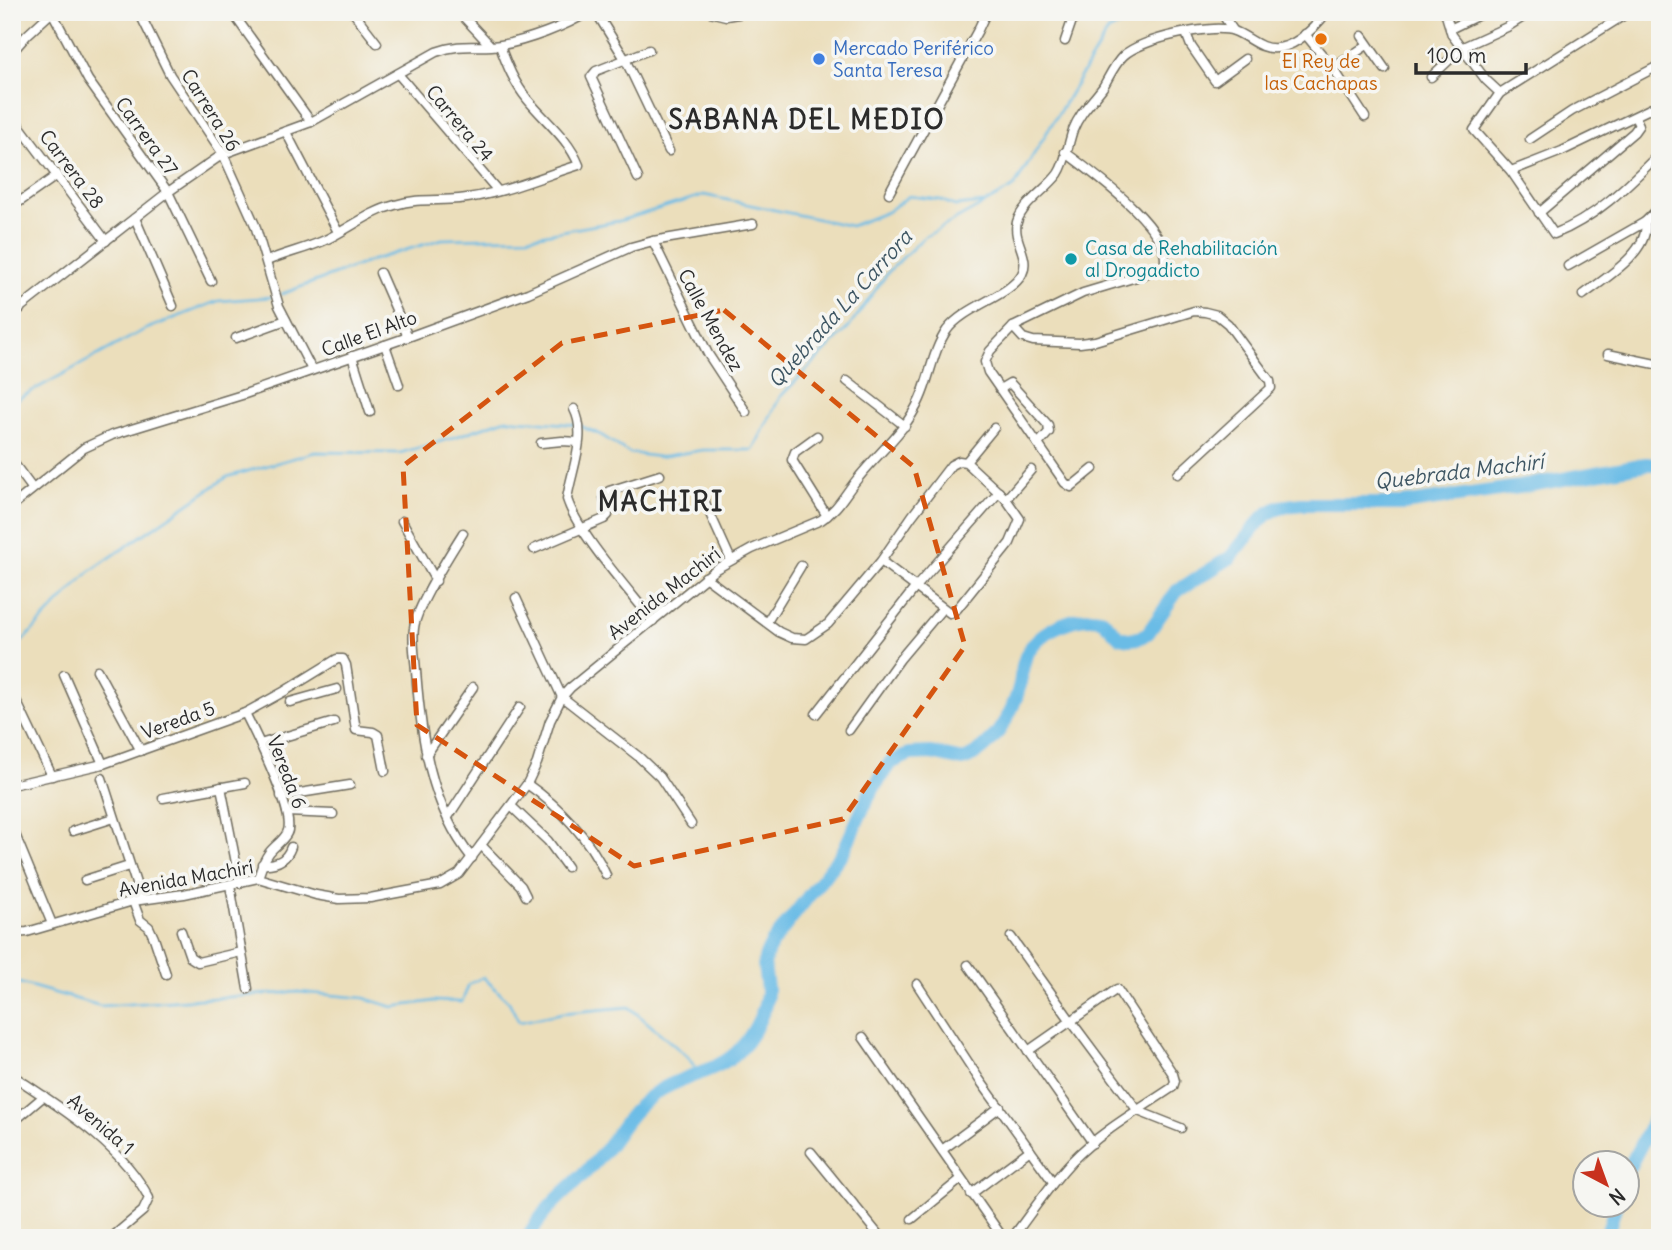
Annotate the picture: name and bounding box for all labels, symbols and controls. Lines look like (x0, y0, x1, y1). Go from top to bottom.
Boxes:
marker: El Rey de las Cachapas (1313, 31, 1329, 47)
scale bar (1416, 32, 1527, 76)
place label: Mercado Periférico Santa Teresa (833, 36, 994, 82)
text: 100 m (1427, 42, 1486, 69)
place label: El Rey de las Cachapas (1264, 49, 1378, 95)
marker: Mercado Periférico Santa Teresa (811, 51, 827, 67)
street label: Carrera 26 (176, 64, 246, 156)
street label: Carrera 24 (421, 80, 499, 166)
street label: Carrera 27 (111, 92, 183, 180)
district label: SABANA DEL MEDIO (668, 103, 946, 136)
street label: Carrera 28 (35, 125, 109, 213)
water label: Quebrada La Carrora (762, 223, 918, 393)
place label: Casa de Rehabilitación al Drogadicto (1085, 236, 1278, 282)
marker: Casa de Rehabilitación al Drogadicto (1063, 251, 1079, 267)
street label: Calle Mendez (673, 265, 749, 375)
street label: Calle El Alto (318, 305, 420, 361)
water label: Quebrada Machirí (1373, 447, 1548, 495)
district label: MACHIRI (598, 485, 724, 518)
street label: Avenida Machirí (603, 542, 725, 644)
street label: Vereda 5 (138, 696, 218, 744)
street label: Vereda 6 (262, 732, 312, 812)
street label: Avenida Machirí (117, 854, 255, 902)
street label: Avenida 1 (63, 1088, 139, 1160)
north arrow (1570, 1148, 1640, 1218)
text: N (1604, 1183, 1630, 1210)

